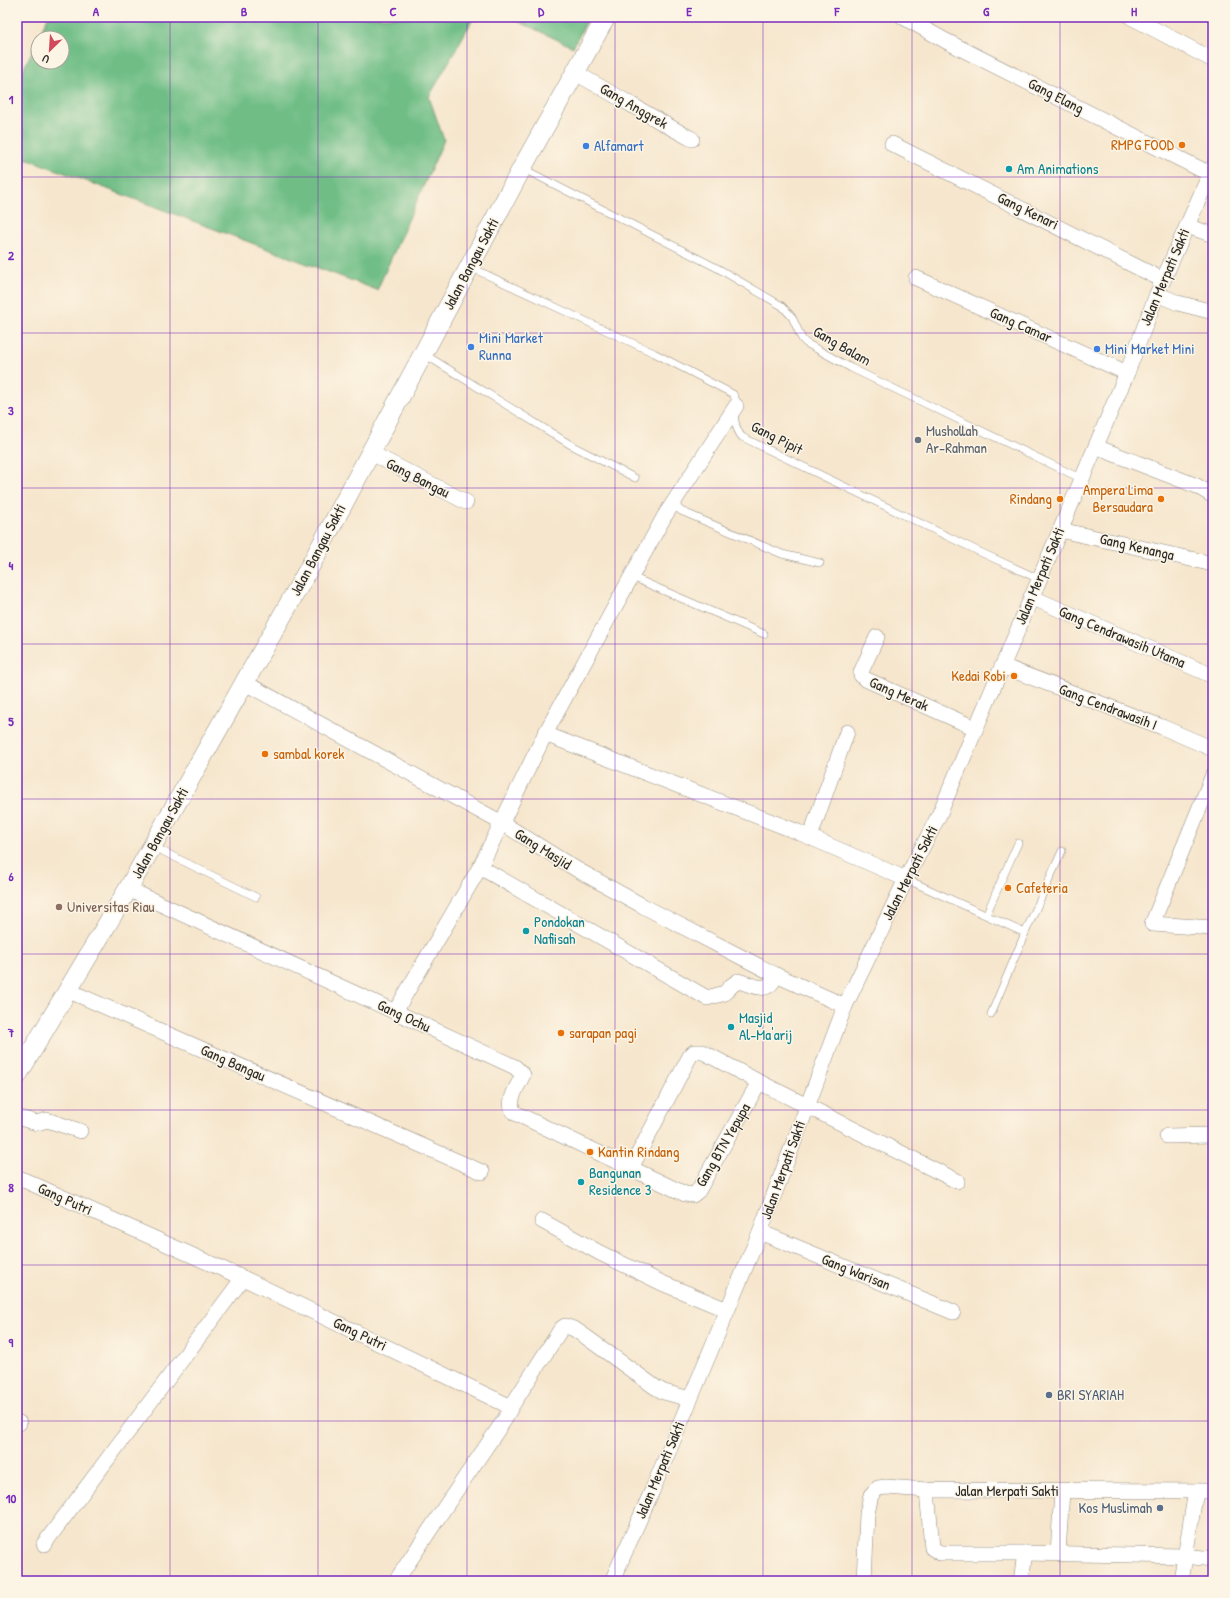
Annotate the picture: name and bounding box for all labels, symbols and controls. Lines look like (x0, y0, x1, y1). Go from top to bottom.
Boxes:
text: A (93, 2, 100, 20)
text: B (241, 2, 248, 20)
text: C (389, 2, 397, 20)
text: D (538, 2, 545, 20)
text: E (686, 2, 692, 20)
text: F (834, 2, 841, 20)
text: G (983, 2, 990, 20)
text: H (1131, 2, 1137, 20)
north arrow (30, 30, 70, 70)
text: U (40, 51, 51, 67)
street label: Gang Elang (1025, 73, 1088, 119)
street label: Gang Anggrek (596, 78, 672, 134)
text: 1 (9, 90, 14, 108)
place label: RMPG FOOD (1111, 134, 1175, 155)
place label: Alfamart (594, 135, 644, 156)
marker: RMPG FOOD (1177, 140, 1187, 150)
marker: Alfamart (581, 141, 591, 151)
place label: Am Animations (1017, 158, 1099, 179)
marker: Am Animations (1004, 164, 1014, 174)
street label: Gang Kenari (994, 187, 1062, 234)
street label: Jalan Bangau Sakti (438, 214, 504, 313)
street label: Jalan Merpati Sakti (1135, 225, 1195, 329)
text: 2 (8, 246, 15, 264)
street label: Gang Camar (987, 302, 1056, 348)
street label: Gang Balam (809, 321, 875, 371)
place label: Mini Market Runna (479, 327, 544, 365)
place label: Mini Market Mini (1105, 338, 1195, 359)
marker: Mini Market Runna (466, 342, 476, 352)
marker: Mini Market Mini (1092, 344, 1102, 354)
text: 3 (8, 401, 14, 419)
street label: Gang Pipit (748, 416, 807, 460)
place label: Mushollah Ar-Rahman (926, 420, 987, 458)
marker: Mushollah Ar-Rahman (913, 435, 923, 445)
street label: Gang Bangau (383, 453, 454, 503)
place label: Ampera Lima Bersaudara (1083, 479, 1153, 517)
place label: Rindang (1010, 488, 1052, 509)
marker: Rindang (1055, 494, 1065, 504)
marker: Ampera Lima Bersaudara (1156, 494, 1166, 504)
street label: Jalan Bangau Sakti (285, 500, 351, 599)
street label: Jalan Merpati Sakti (1010, 524, 1070, 628)
street label: Gang Kenanga (1098, 528, 1177, 565)
text: 4 (9, 556, 14, 574)
street label: Gang Cendrawasih Utama (1056, 600, 1189, 673)
place label: Kedai Robi (951, 665, 1006, 686)
street label: Gang Merak (866, 671, 932, 716)
marker: Kedai Robi (1009, 671, 1019, 681)
street label: Gang Cendrawasih I (1056, 678, 1160, 735)
text: 5 (8, 712, 14, 730)
place label: sambal korek (273, 743, 345, 764)
marker: sambal korek (260, 749, 270, 759)
street label: Jalan Bangau Sakti (126, 783, 193, 882)
street label: Jalan Merpati Sakti (877, 822, 943, 924)
street label: Gang Masjid (511, 823, 576, 874)
text: 6 (8, 867, 14, 885)
place label: Cafeteria (1016, 877, 1068, 898)
marker: Cafeteria (1003, 883, 1013, 893)
place label: Universitas Riau (67, 896, 155, 917)
marker: Universitas Riau (54, 902, 64, 912)
place label: Pondokan Nafiisah (534, 911, 585, 949)
marker: Pondokan Nafiisah (521, 926, 531, 936)
street label: Gang Ochu (374, 994, 434, 1037)
place label: Masjid Al-Ma'arij (739, 1007, 792, 1045)
place label: sarapan pagi (569, 1022, 637, 1043)
marker: Masjid Al-Ma'arij (726, 1022, 736, 1032)
text: 7 (7, 1023, 15, 1041)
marker: sarapan pagi (556, 1028, 566, 1038)
street label: Gang Bangau (198, 1039, 269, 1086)
street label: Gang BTN Yepupa (690, 1099, 755, 1190)
street label: Jalan Merpati Sakti (755, 1117, 810, 1222)
place label: Kantin Rindang (598, 1141, 680, 1162)
marker: Kantin Rindang (585, 1147, 595, 1157)
place label: Bangunan Residence 3 (589, 1162, 652, 1200)
street label: Gang Putri (35, 1177, 96, 1220)
marker: Bangunan Residence 3 (576, 1177, 586, 1187)
text: 8 (8, 1178, 14, 1196)
street label: Gang Warisan (819, 1248, 894, 1295)
street label: Gang Putri (330, 1312, 391, 1356)
text: 9 (9, 1333, 14, 1351)
place label: BRI SYARIAH (1057, 1384, 1124, 1405)
marker: BRI SYARIAH (1044, 1390, 1054, 1400)
street label: Jalan Merpati Sakti (630, 1418, 690, 1522)
street label: Jalan Merpati Sakti (955, 1480, 1059, 1501)
text: 10 (6, 1489, 16, 1507)
place label: Kos Muslimah (1078, 1497, 1152, 1518)
marker: Kos Muslimah (1155, 1503, 1165, 1513)

